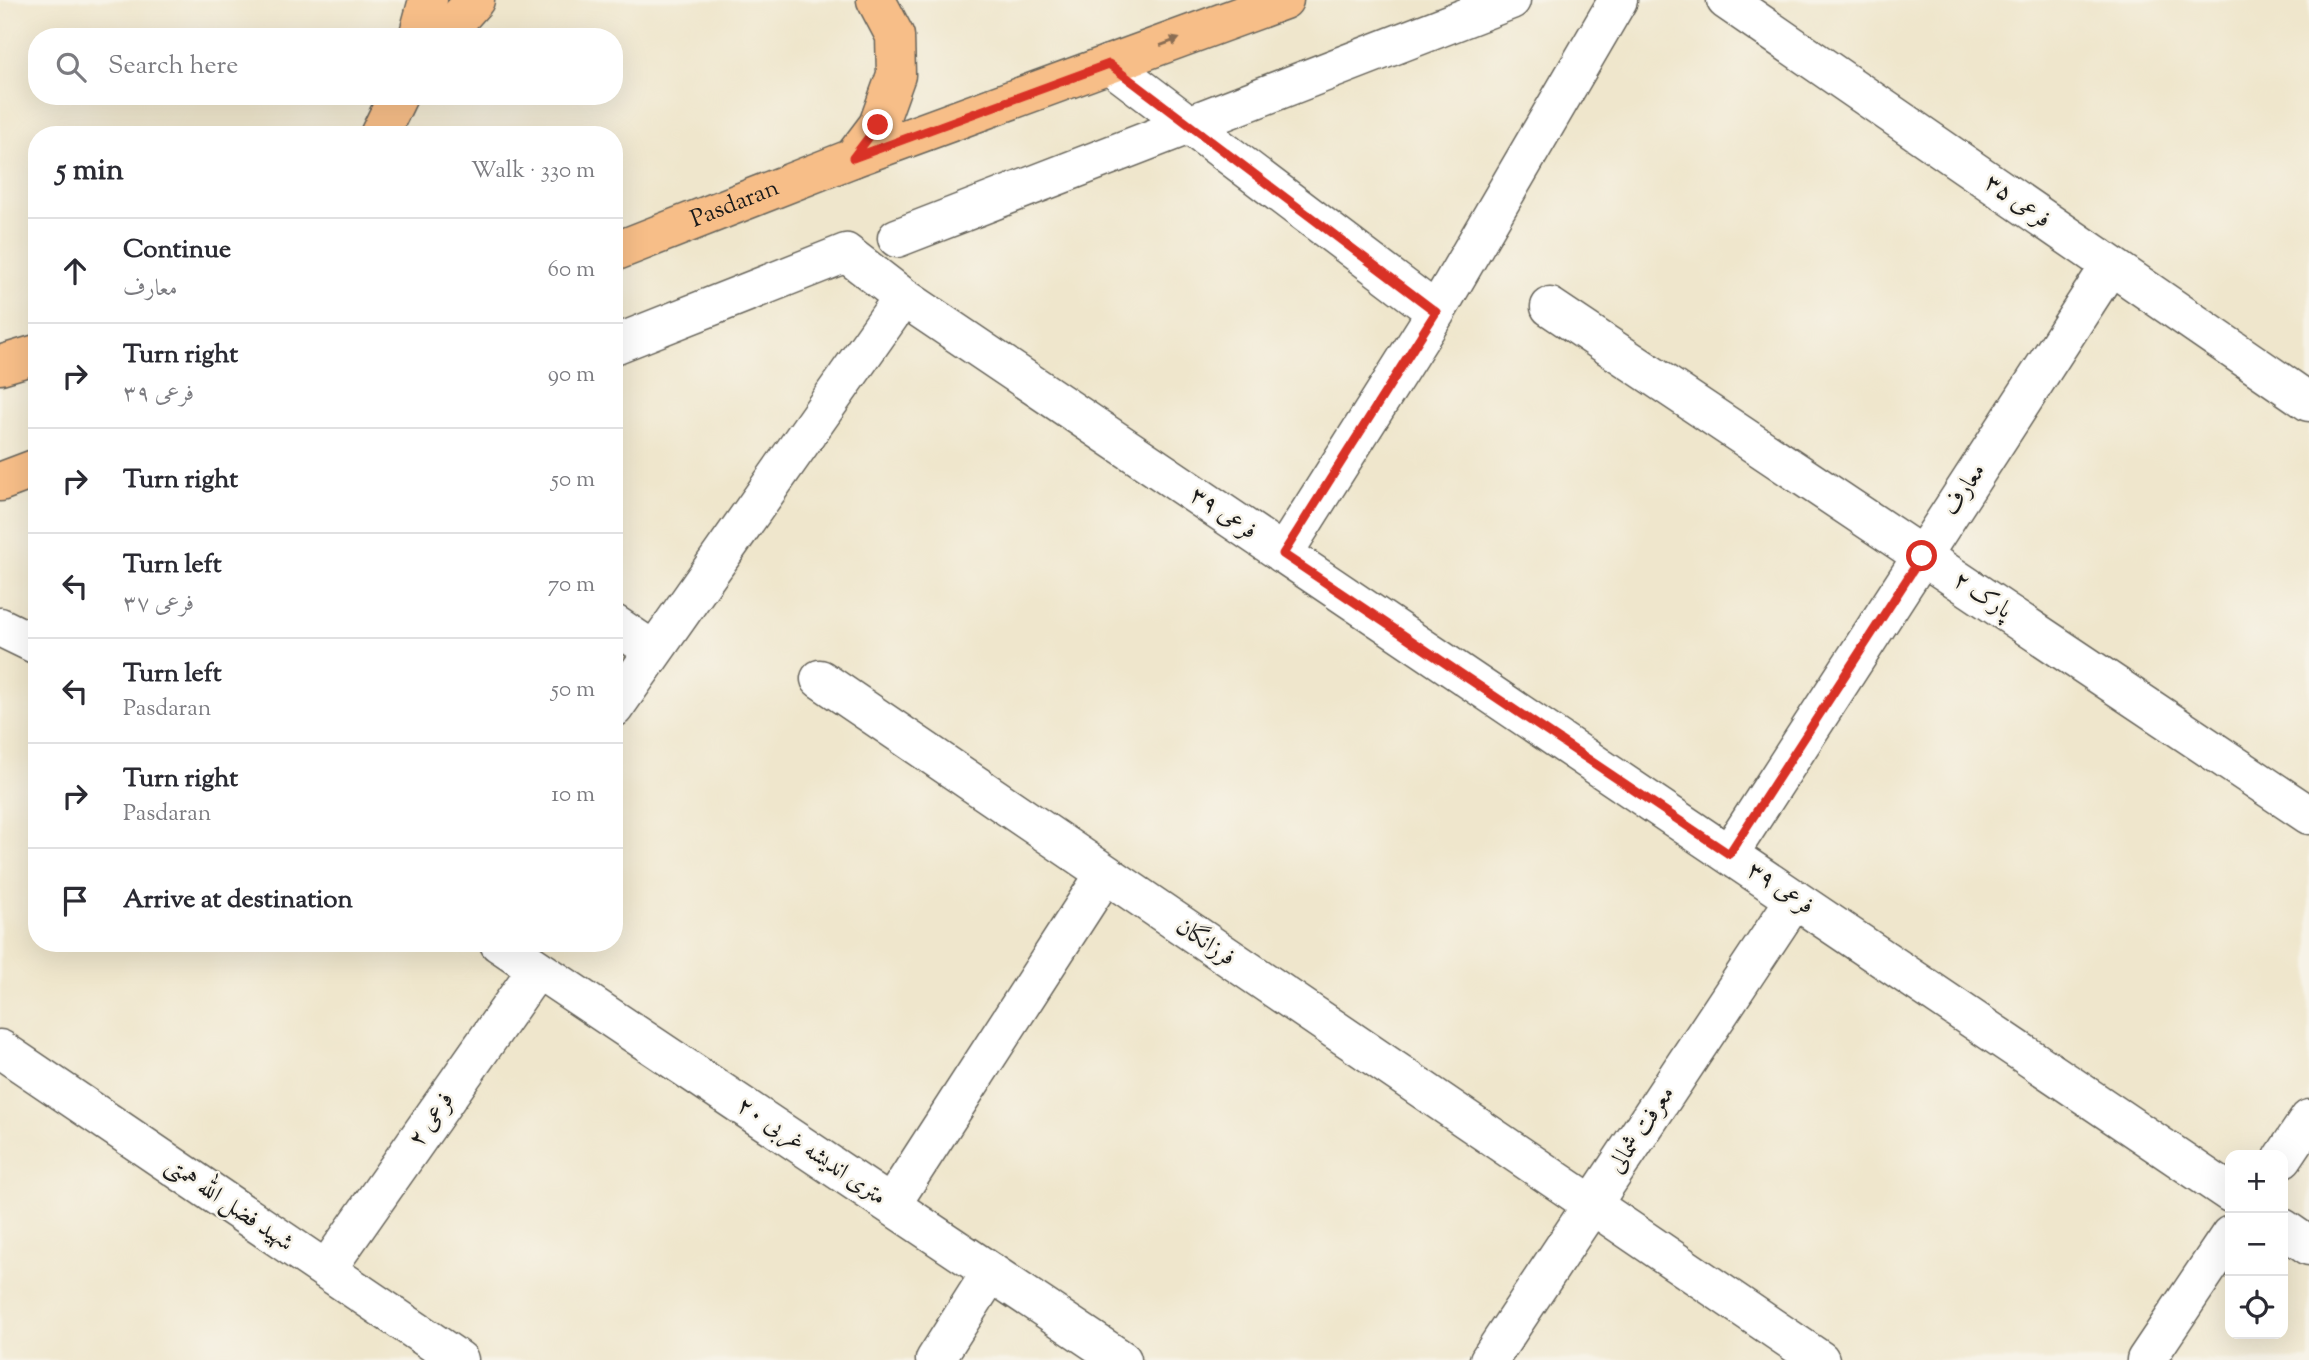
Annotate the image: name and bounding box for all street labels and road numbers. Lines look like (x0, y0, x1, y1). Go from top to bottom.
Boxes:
street label: فرعی ۳۵ (1977, 167, 2057, 237)
street label: Pasdaran (686, 172, 784, 237)
street label: معارف (1935, 457, 1995, 523)
street label: فرعی ۳۹ (1183, 479, 1263, 549)
street label: پارک ۲ (1946, 564, 2019, 629)
street label: فرعی ۳۹ (1740, 854, 1820, 924)
street label: فرزانگان (1168, 911, 1242, 975)
street label: معرفت شمالی (1600, 1079, 1684, 1181)
street label: فرعی ۲ (401, 1086, 463, 1154)
street label: ۲۰ متری اندیشه غربی (729, 1089, 893, 1215)
street label: شهید فضل الله همتی (158, 1146, 302, 1260)

